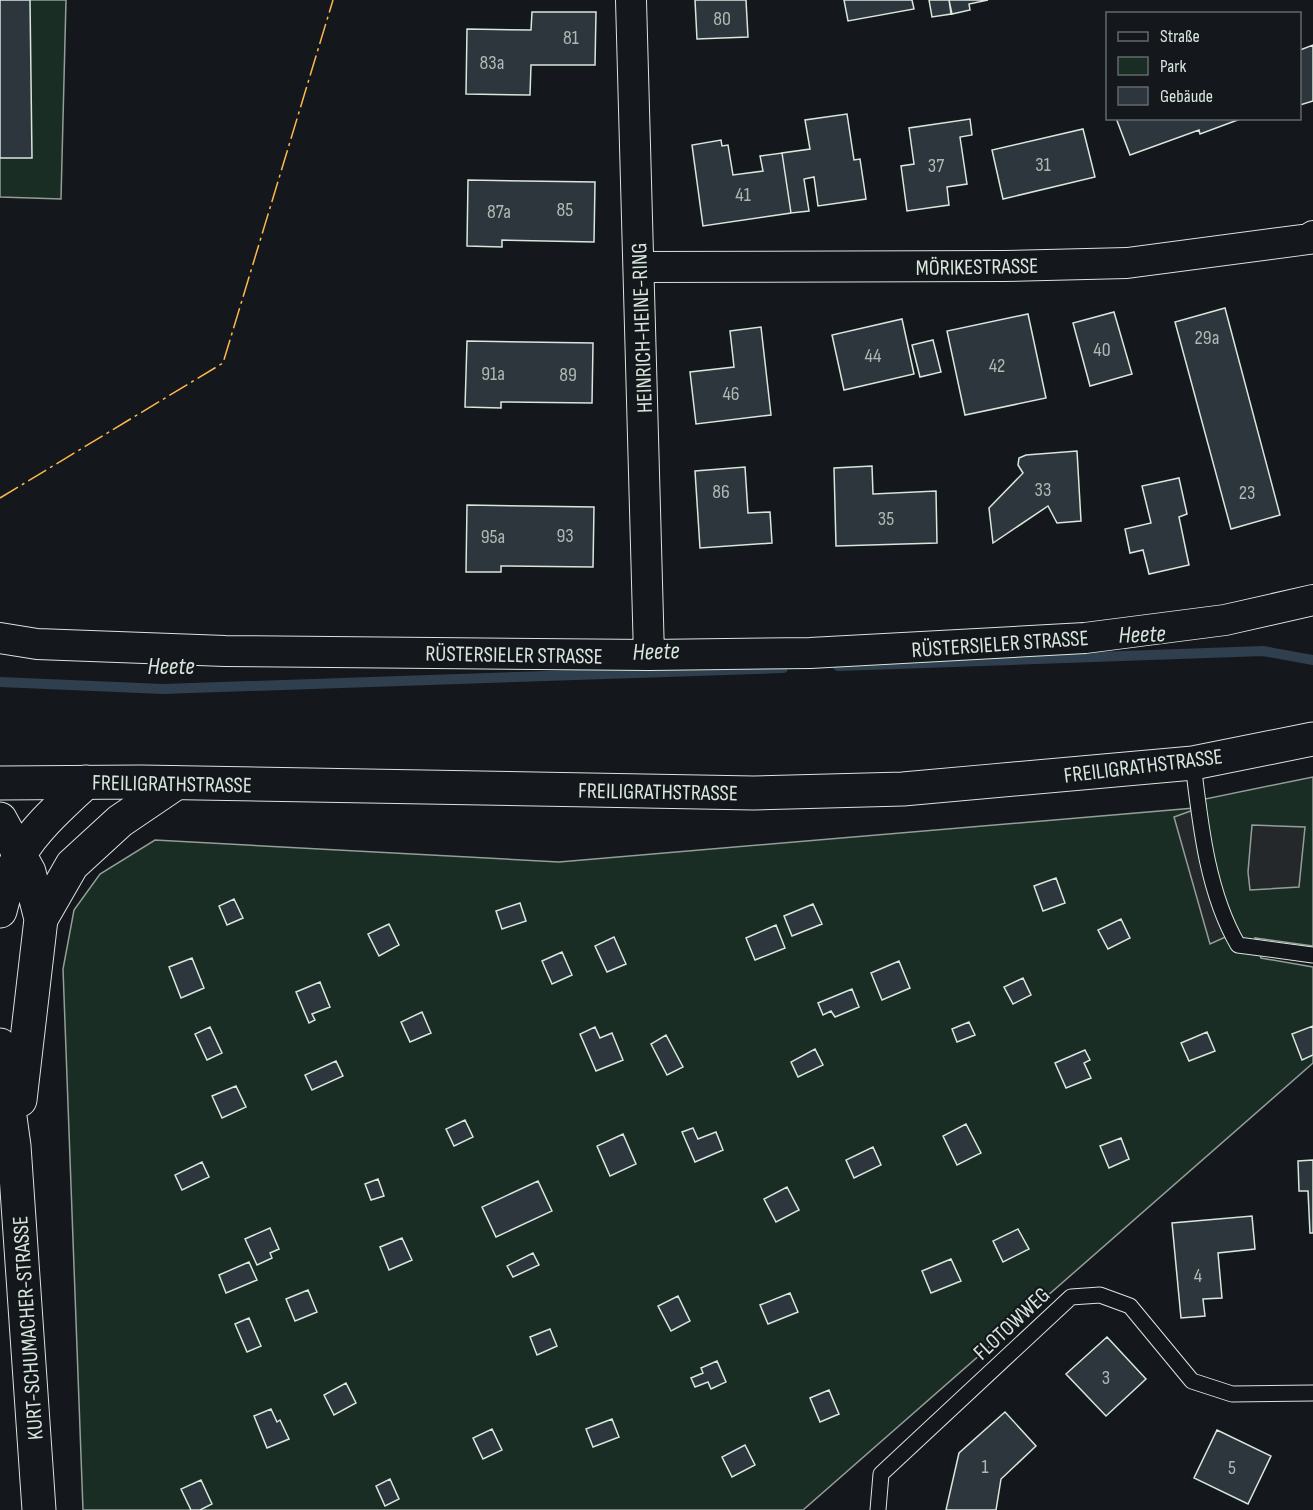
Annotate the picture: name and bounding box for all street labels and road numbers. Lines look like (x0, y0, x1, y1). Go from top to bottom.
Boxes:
street label: HEINRICH-HEINE-RING (626, 242, 659, 414)
street label: MÖRIKESTRASSE (916, 253, 1039, 282)
street label: RÜSTERSIELER STRASSE (911, 625, 1089, 664)
street label: RÜSTERSIELER STRASSE (425, 640, 603, 671)
street label: FREILIGRATHSTRASSE (1062, 743, 1224, 790)
street label: FREILIGRATHSTRASSE (92, 770, 252, 799)
street label: FREILIGRATHSTRASSE (578, 778, 738, 807)
street label: KURT-SCHUMACHER-STRASSE (7, 1215, 50, 1441)
street label: FLOTOWWEG (968, 1282, 1056, 1366)

